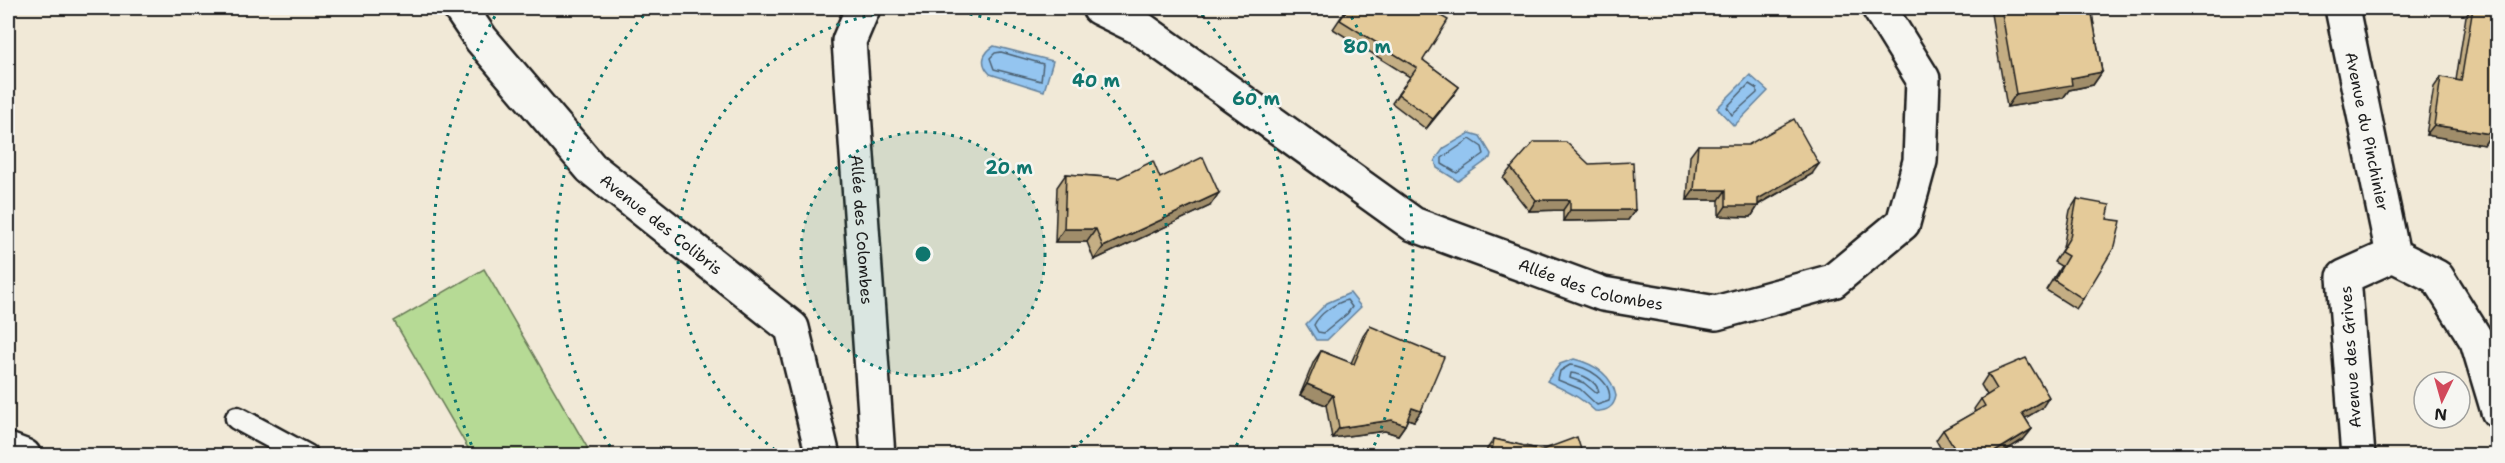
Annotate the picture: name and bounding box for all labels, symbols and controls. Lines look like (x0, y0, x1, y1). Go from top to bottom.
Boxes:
text: 80 m (1343, 35, 1391, 59)
street label: Avenue du Pinchinier (2340, 50, 2394, 213)
text: 40 m (1072, 69, 1120, 93)
text: 60 m (1232, 87, 1280, 111)
street label: Allée des Colombes (846, 154, 877, 305)
text: 20 m (985, 156, 1033, 180)
street label: Avenue des Colibris (596, 169, 727, 280)
centre of rings (913, 244, 933, 264)
street label: Allée des Colombes (1515, 254, 1665, 315)
street label: Avenue des Grives (2335, 285, 2366, 429)
north arrow (2412, 370, 2472, 430)
text: N (2434, 403, 2448, 425)

